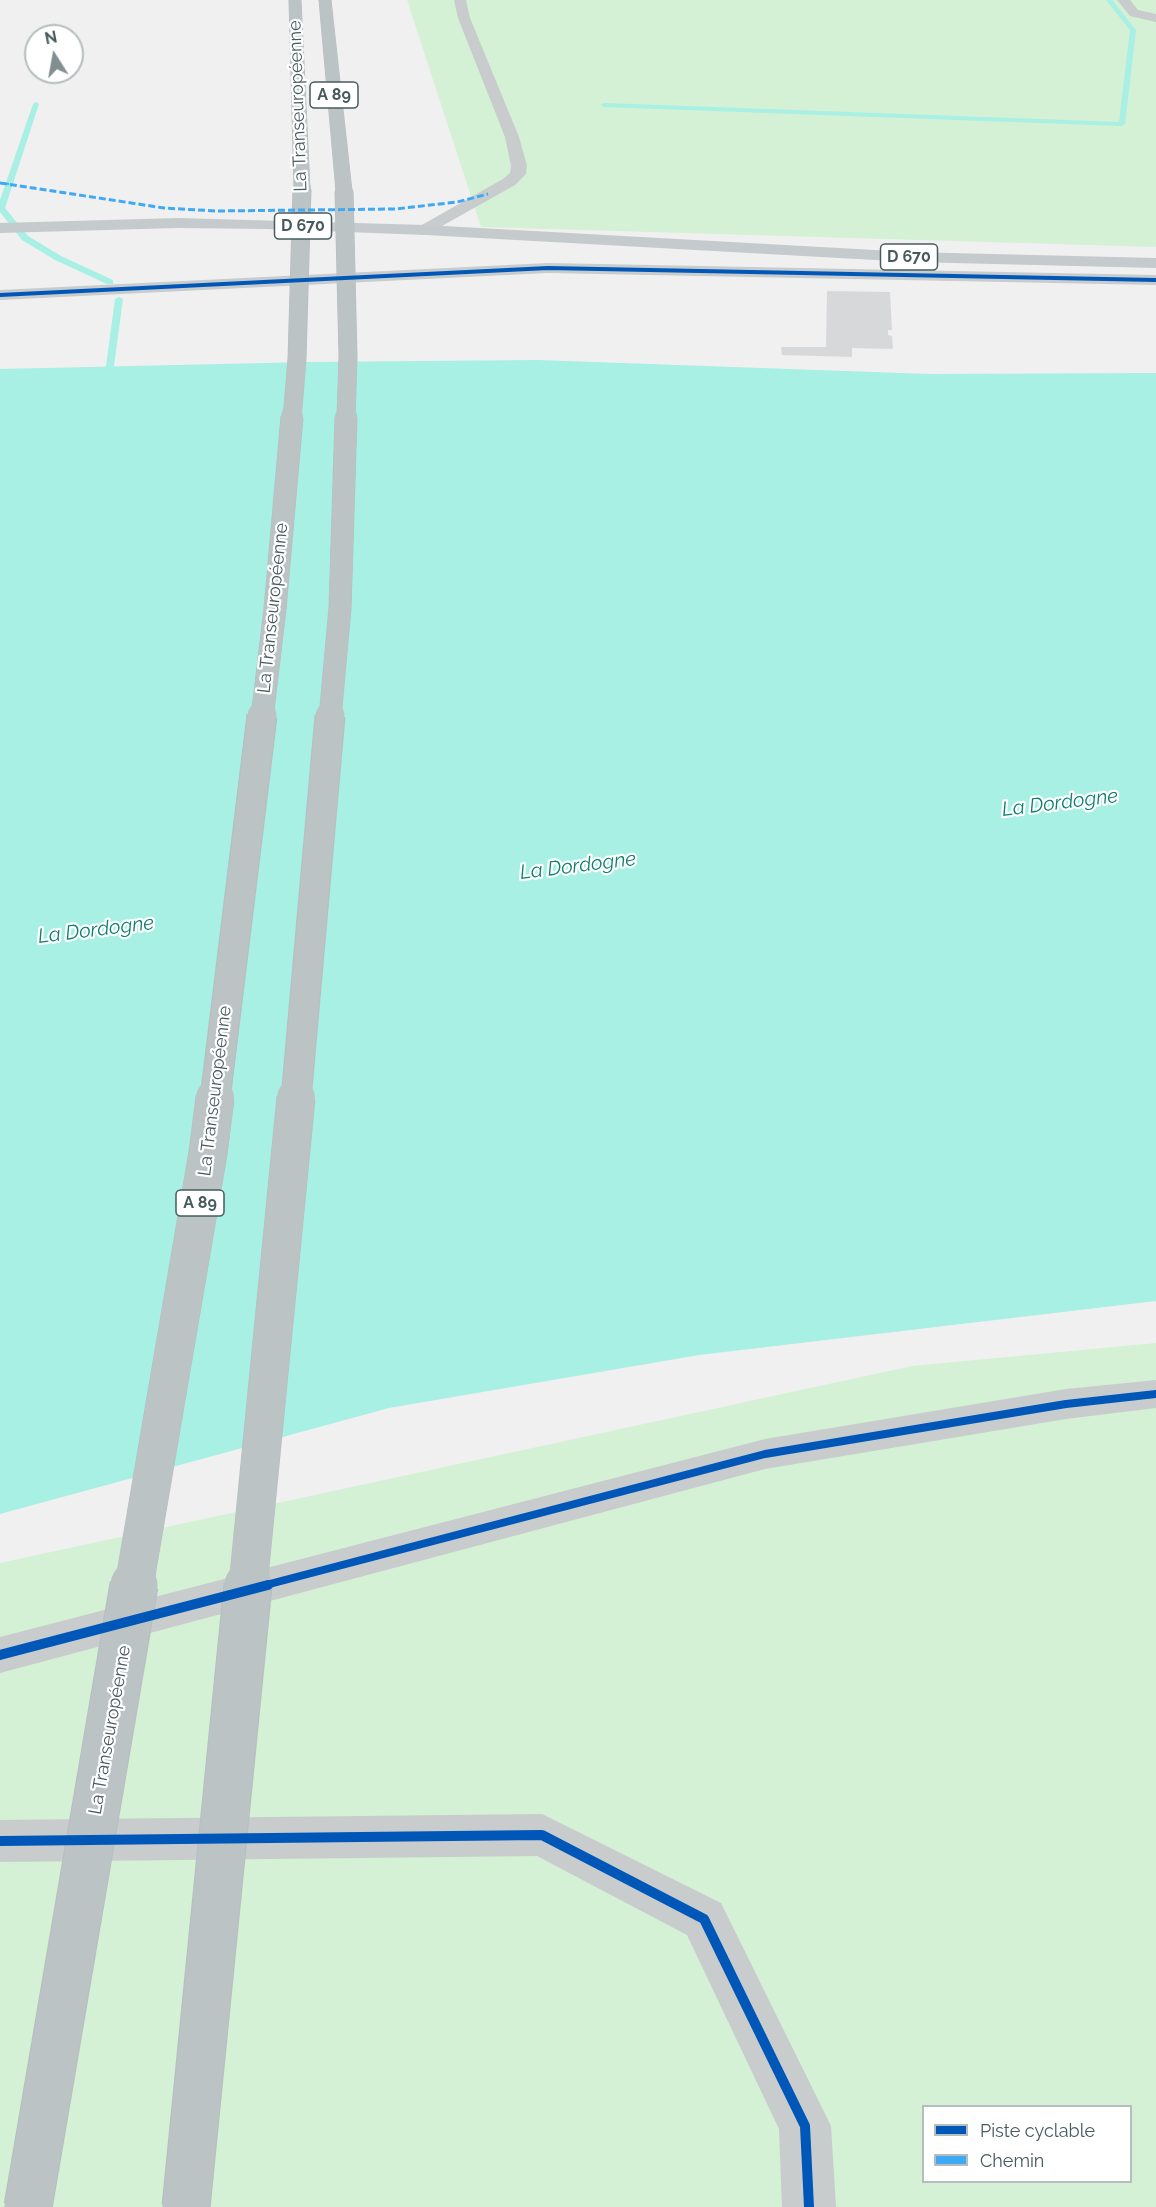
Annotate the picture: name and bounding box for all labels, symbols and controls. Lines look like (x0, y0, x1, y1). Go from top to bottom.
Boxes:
street label: La Transeuropéenne (284, 20, 312, 192)
north arrow (24, 24, 84, 84)
text: N (43, 27, 59, 48)
road number: A 89 (310, 82, 358, 108)
road number: D 670 (274, 213, 332, 239)
road number: D 670 (880, 244, 938, 270)
street label: La Transeuropéenne (253, 522, 293, 694)
water label: La Dordogne (1001, 784, 1119, 822)
water label: La Dordogne (519, 847, 637, 885)
water label: La Dordogne (37, 911, 155, 949)
street label: La Transeuropéenne (194, 1005, 236, 1177)
road number: A 89 (176, 1190, 224, 1216)
street label: La Transeuropéenne (84, 1644, 136, 1816)
legend (922, 2105, 1132, 2183)
text: Piste cyclable (980, 2120, 1095, 2141)
text: Chemin (980, 2150, 1044, 2171)

